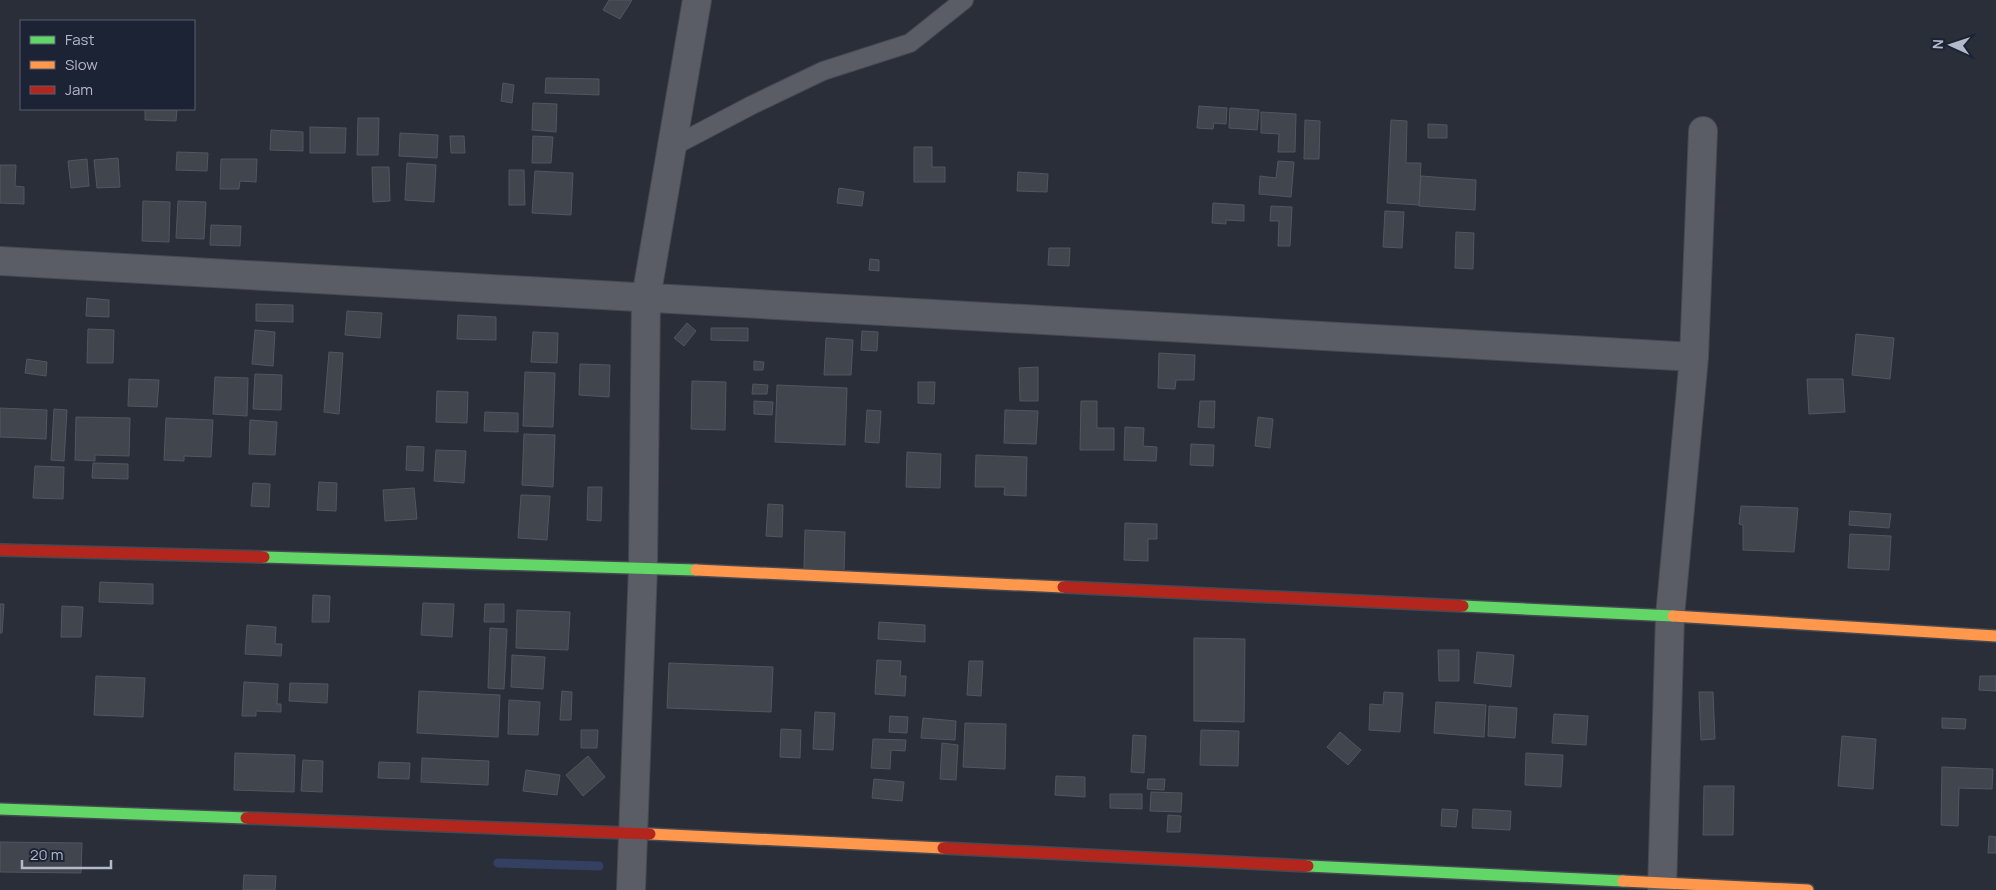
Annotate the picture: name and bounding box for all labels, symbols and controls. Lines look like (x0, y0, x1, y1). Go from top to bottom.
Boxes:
legend (20, 20, 195, 110)
north arrow (1926, 20, 1976, 70)
text: Fast (65, 29, 94, 50)
text: N (1928, 39, 1947, 50)
text: Slow (65, 54, 98, 75)
text: Jam (65, 79, 93, 100)
scale bar (22, 838, 111, 870)
text: 20 m (30, 844, 63, 865)

